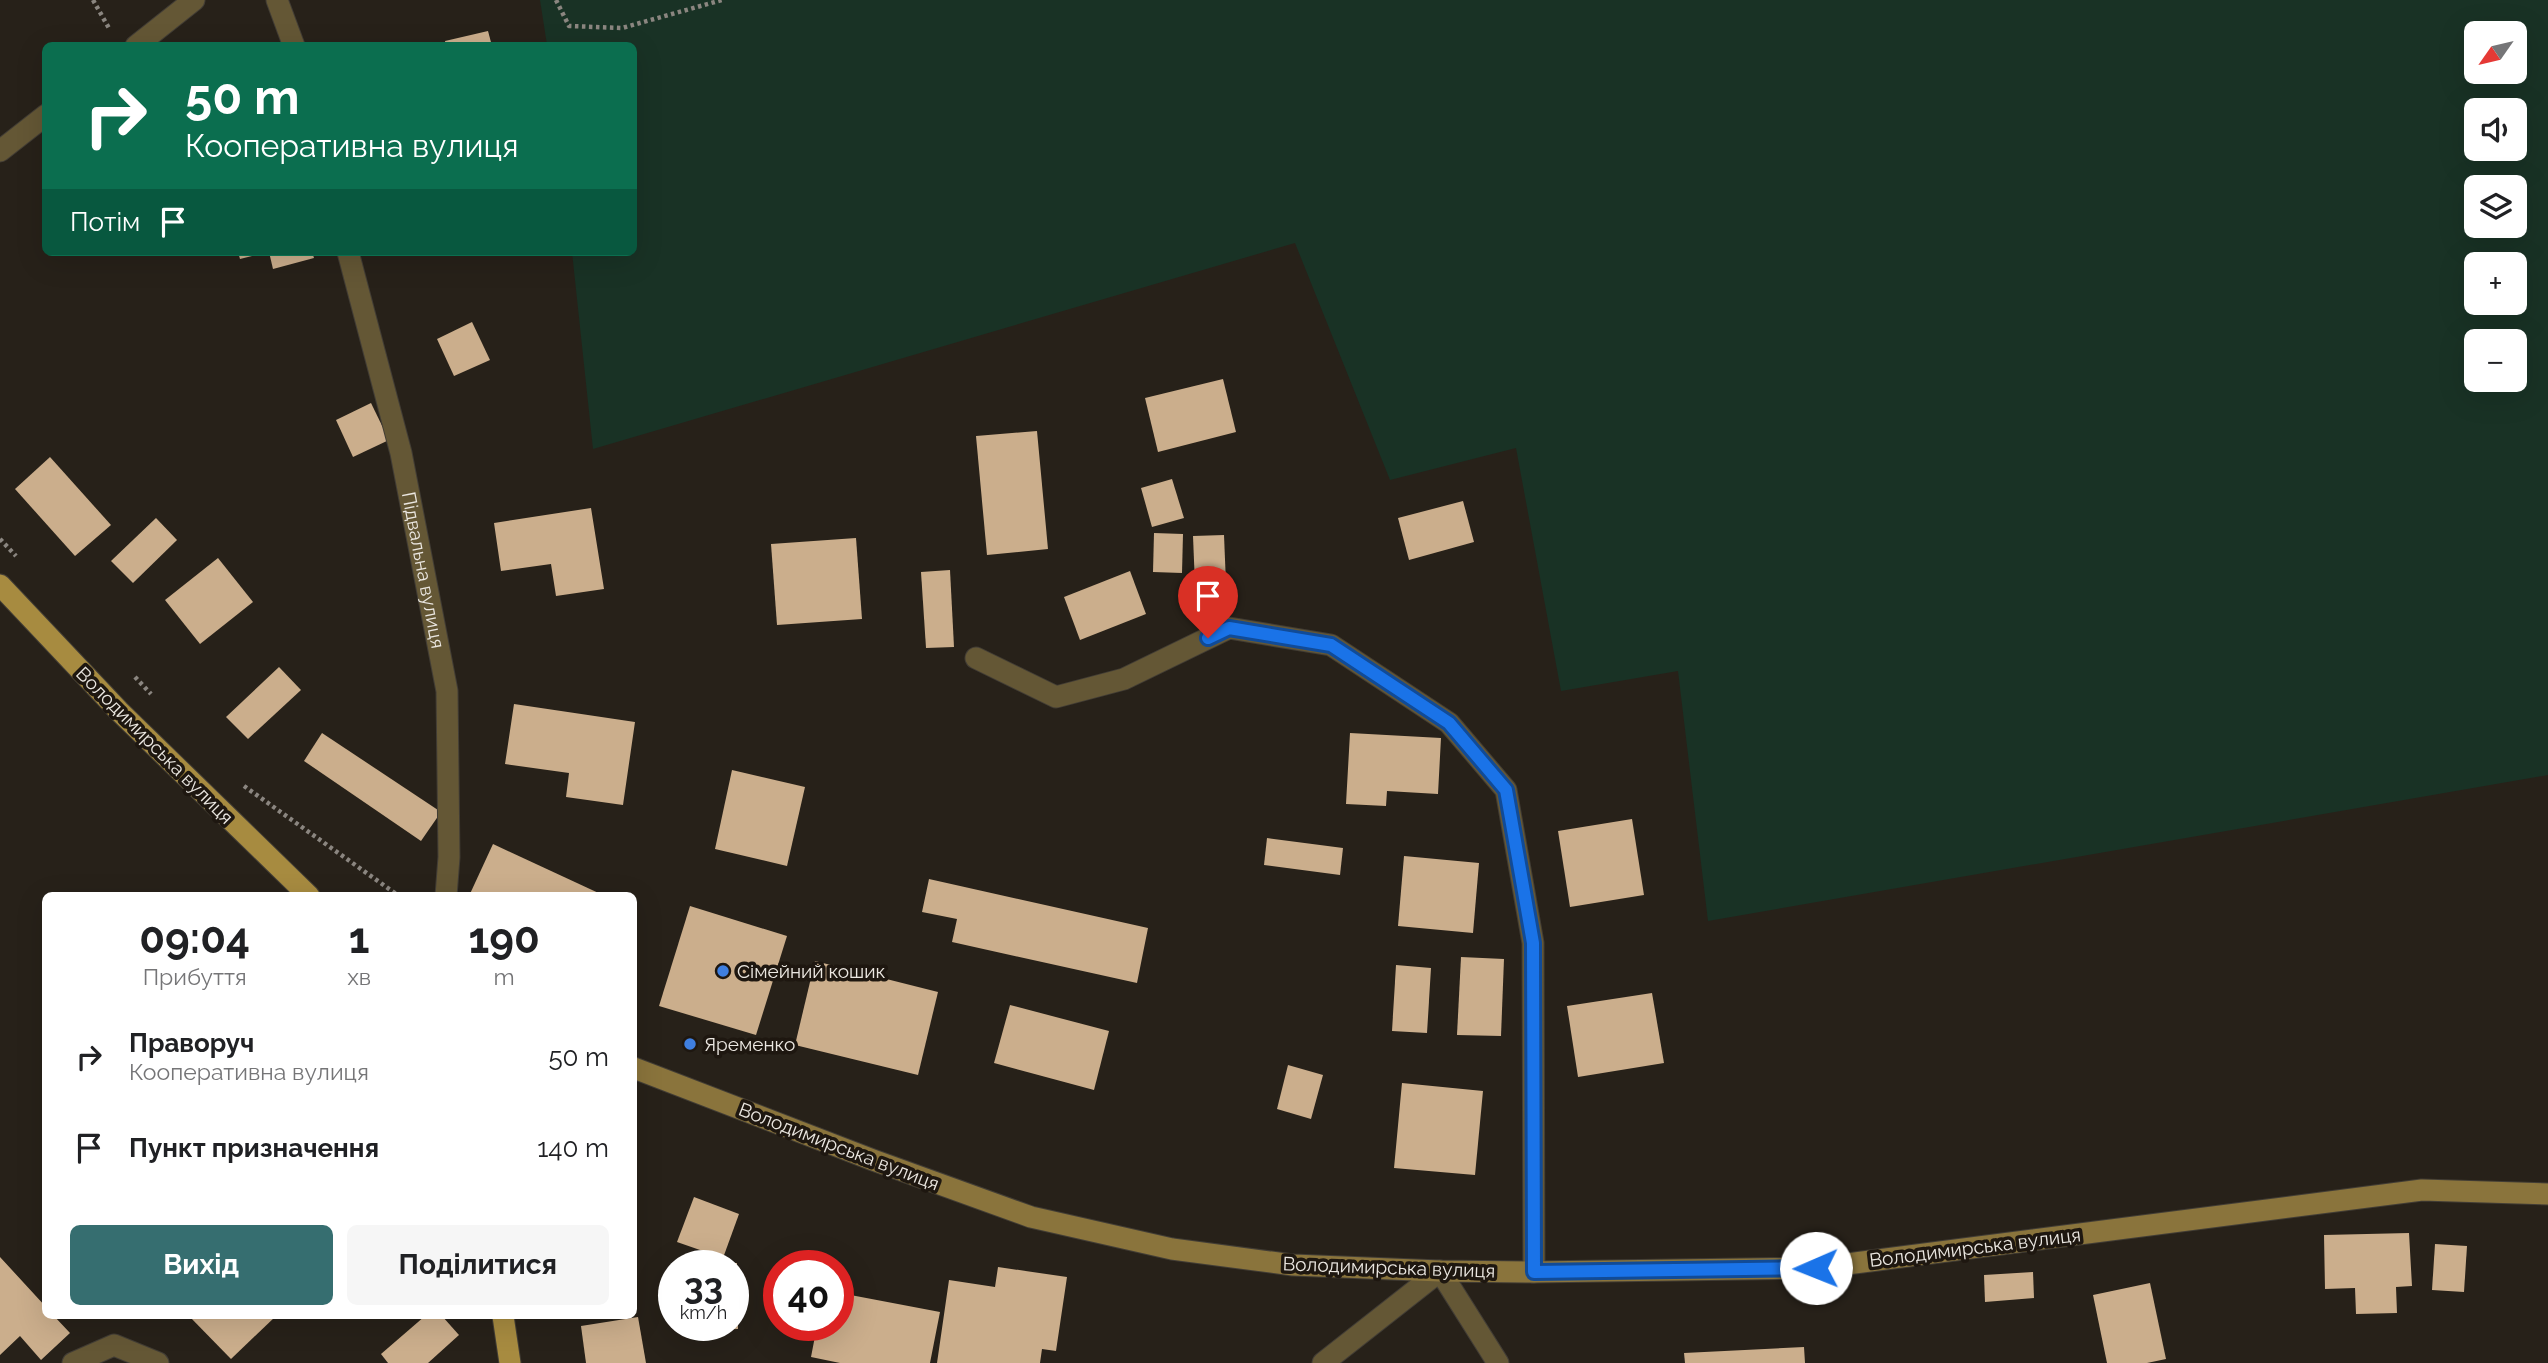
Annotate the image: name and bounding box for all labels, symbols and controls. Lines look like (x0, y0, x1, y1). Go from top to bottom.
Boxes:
north arrow (2464, 21, 2527, 84)
map controls (2464, 21, 2527, 392)
text: 50 m (185, 68, 300, 125)
icon: right (70, 70, 161, 161)
button: sound (2464, 98, 2527, 161)
text: Кооперативна вулиця (185, 127, 519, 164)
button: layers (2464, 175, 2527, 238)
icon: arrive (154, 203, 192, 241)
text: Потім (70, 207, 140, 237)
button: + (2464, 252, 2527, 315)
button: − (2464, 329, 2527, 392)
street label: Підвальна вулиця (398, 490, 450, 650)
pin (1178, 566, 1238, 638)
icon: arrive (1189, 577, 1227, 615)
street label: Володимирська вулиця (72, 662, 238, 828)
text: 09:04 (139, 914, 250, 963)
text: 1 (349, 914, 370, 963)
text: 190 (468, 914, 540, 963)
place label: Сімейний кошик (737, 960, 886, 982)
text: Прибуття (143, 963, 247, 990)
text: хв (347, 963, 371, 990)
text: m (493, 963, 515, 990)
marker: Сімейний кошик (715, 963, 731, 979)
text: Праворуч (129, 1028, 254, 1058)
place label: Яременко (704, 1033, 795, 1055)
marker: Яременко (682, 1036, 698, 1052)
icon: right (70, 1038, 108, 1076)
text: 50 m (548, 1042, 609, 1072)
text: Кооперативна вулиця (129, 1058, 369, 1085)
street label: Володимирська вулиця (736, 1098, 942, 1194)
icon: arrive (70, 1129, 108, 1167)
text: Пункт призначення (129, 1133, 379, 1163)
text: 140 m (537, 1133, 609, 1163)
street label: Володимирська вулиця (1868, 1223, 2082, 1271)
button: Вихід (70, 1225, 333, 1305)
button: Поділитися (347, 1225, 609, 1305)
position arrow (1779, 1231, 1853, 1305)
speed limit sign: 40 (763, 1250, 854, 1341)
street label: Володимирська вулиця (1282, 1252, 1496, 1282)
text: 33 (684, 1266, 723, 1307)
text: km/h (680, 1302, 727, 1323)

